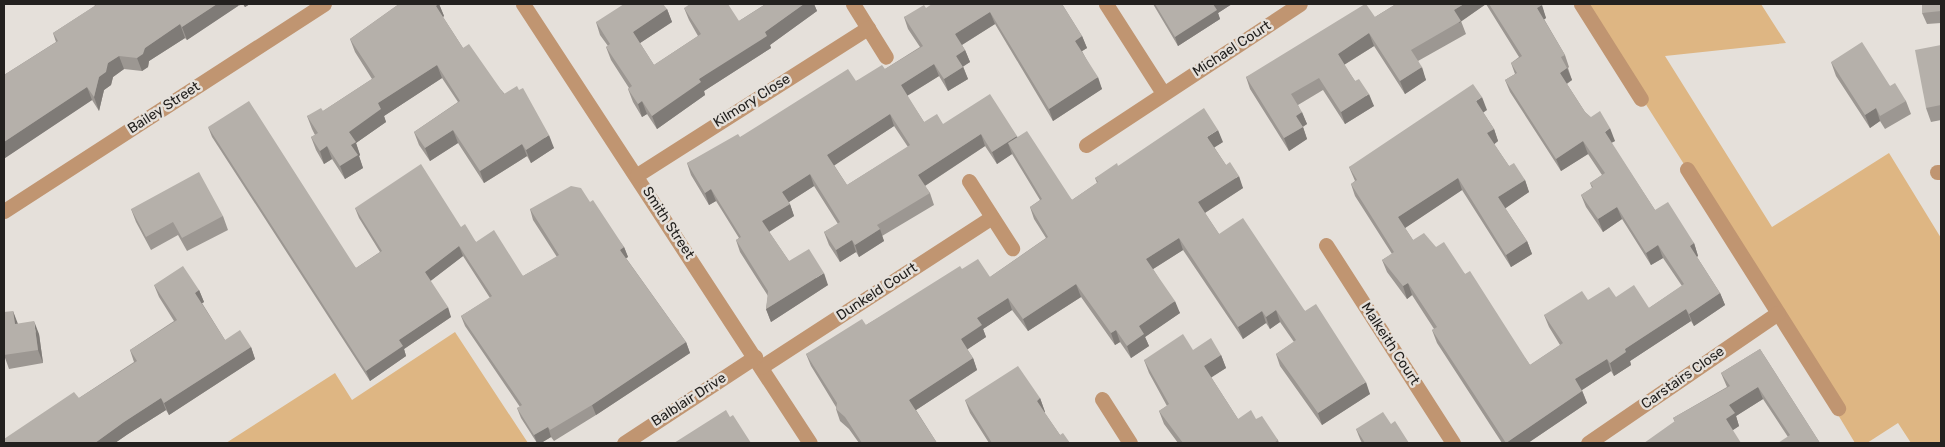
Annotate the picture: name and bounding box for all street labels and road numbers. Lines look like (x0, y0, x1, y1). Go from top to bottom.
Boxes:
street label: Michael Court (1190, 18, 1274, 80)
street label: Kilmory Close (710, 71, 794, 131)
street label: Bailey Street (125, 78, 203, 138)
street label: Smith Street (639, 184, 697, 262)
street label: Dunkeld Court (833, 260, 921, 324)
street label: Malkeith Court (1357, 300, 1423, 388)
street label: Carstairs Close (1638, 343, 1728, 413)
street label: Balblair Drive (648, 370, 730, 430)

